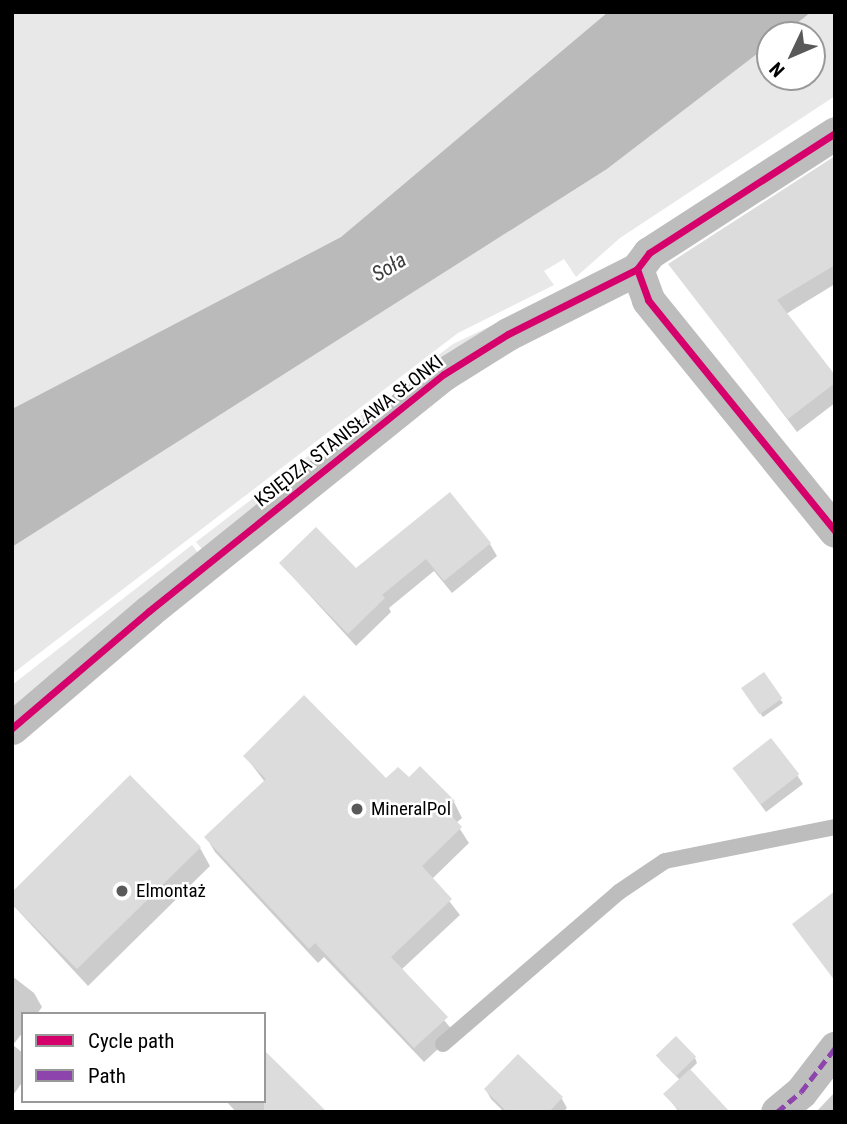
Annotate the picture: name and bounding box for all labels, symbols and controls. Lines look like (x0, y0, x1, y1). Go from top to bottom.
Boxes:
north arrow (756, 21, 826, 91)
text: N (765, 57, 789, 82)
water label: Soła (367, 247, 411, 287)
street label: KSIĘDZA STANISŁAWA SŁONKI (250, 350, 448, 512)
place label: MineralPol (371, 798, 451, 820)
marker: MineralPol (349, 801, 365, 817)
place label: Elmontaż (136, 880, 206, 902)
marker: Elmontaż (114, 883, 130, 899)
legend (21, 1012, 266, 1103)
text: Cycle path (88, 1029, 174, 1053)
text: Path (88, 1064, 126, 1088)

